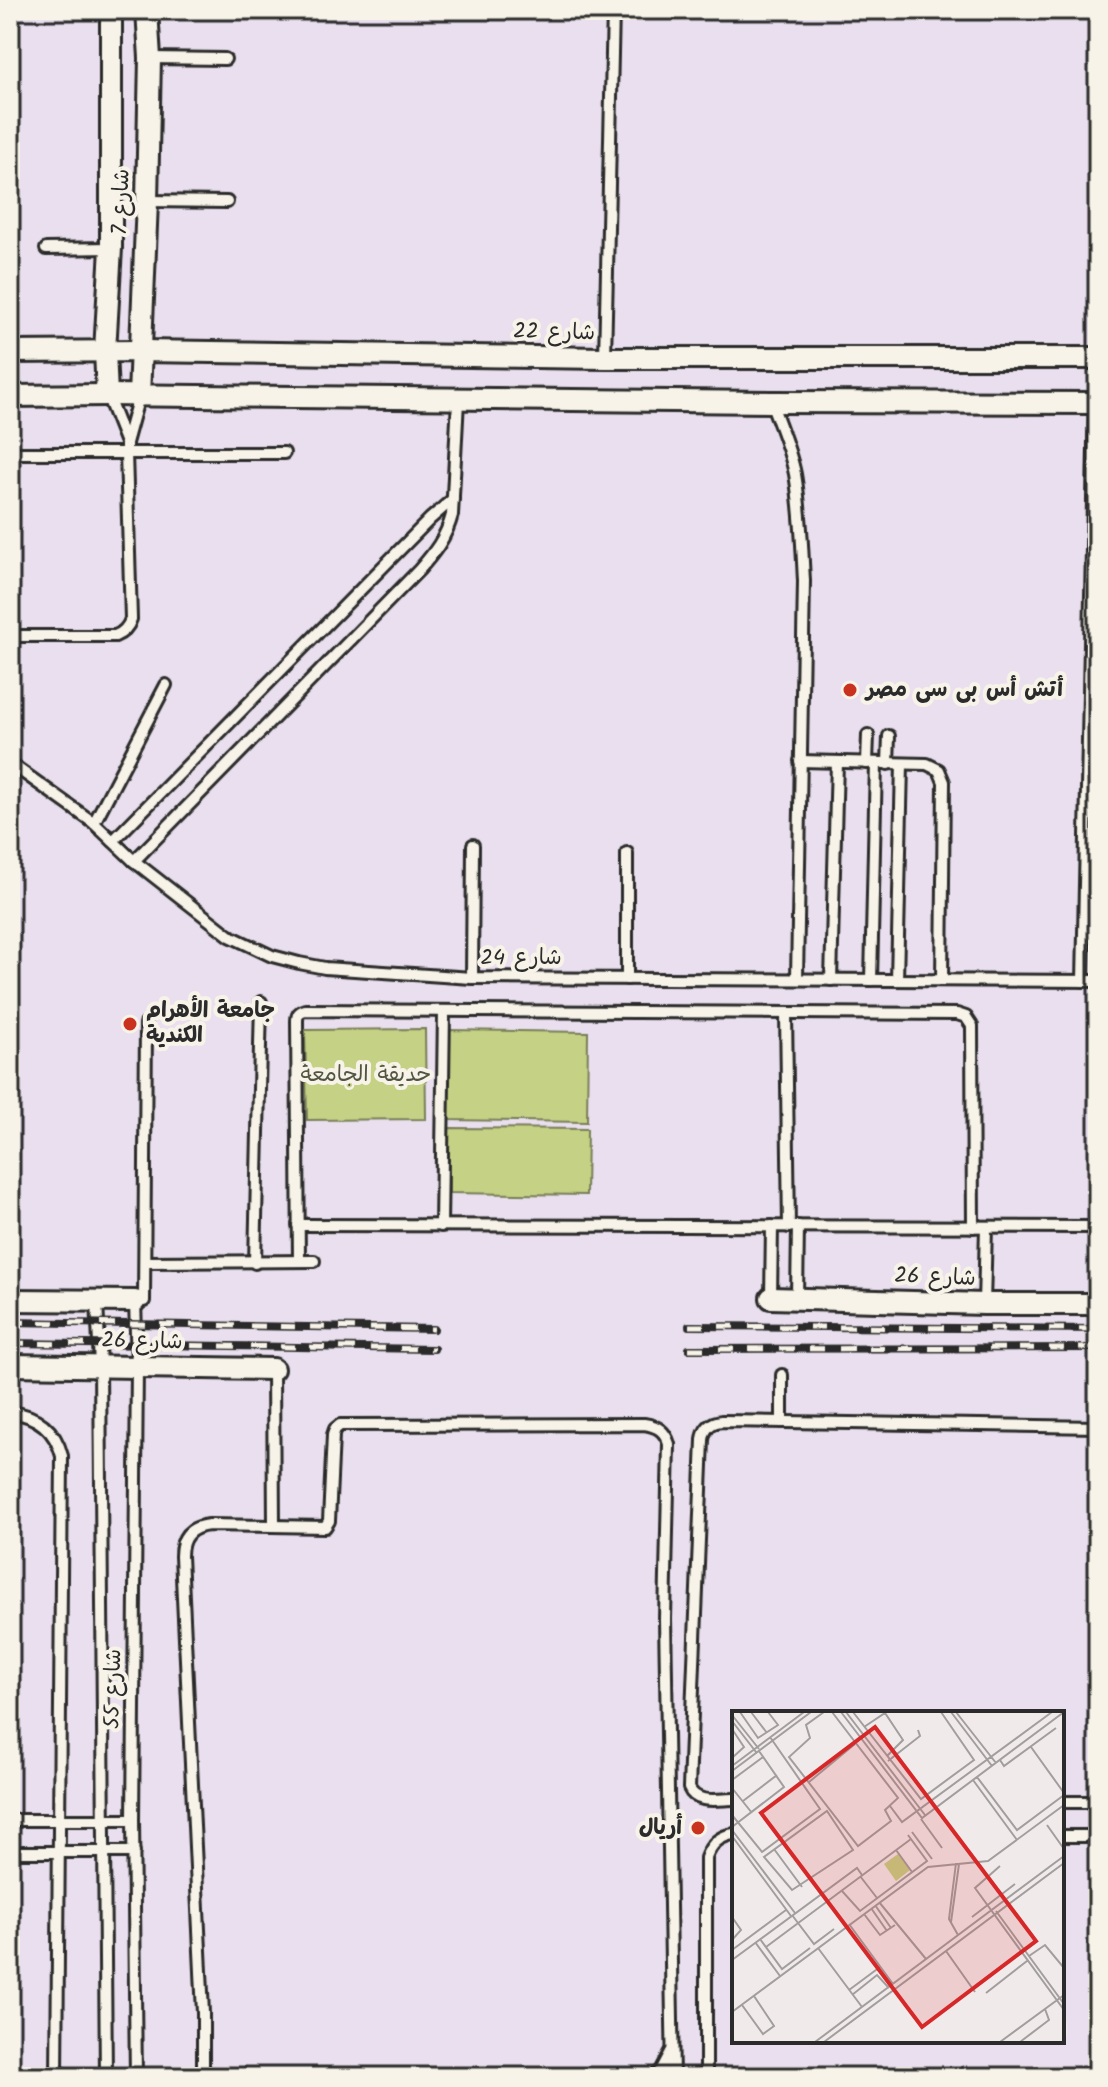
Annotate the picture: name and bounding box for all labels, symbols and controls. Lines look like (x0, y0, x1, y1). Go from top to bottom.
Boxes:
street label: شارع 7 (103, 168, 141, 236)
street label: شارع 22 (513, 315, 595, 351)
place label: أتش أس بى سى مصر (864, 673, 1063, 708)
marker: أتش أس بى سى مصر (841, 681, 859, 699)
street label: شارع 24 (480, 941, 562, 976)
place label: جامعة الأهرام الكندية (146, 994, 275, 1054)
marker: جامعة الأهرام الكندية (121, 1015, 139, 1033)
park label: حديقة الجامعة (301, 1058, 431, 1093)
street label: شارع 26 (894, 1259, 976, 1297)
street label: شارع 26 (101, 1324, 183, 1360)
street label: شارع 55 (96, 1649, 132, 1729)
inset map (732, 1711, 1064, 2043)
place label: أريال (639, 1811, 682, 1846)
marker: أريال (689, 1819, 707, 1837)

